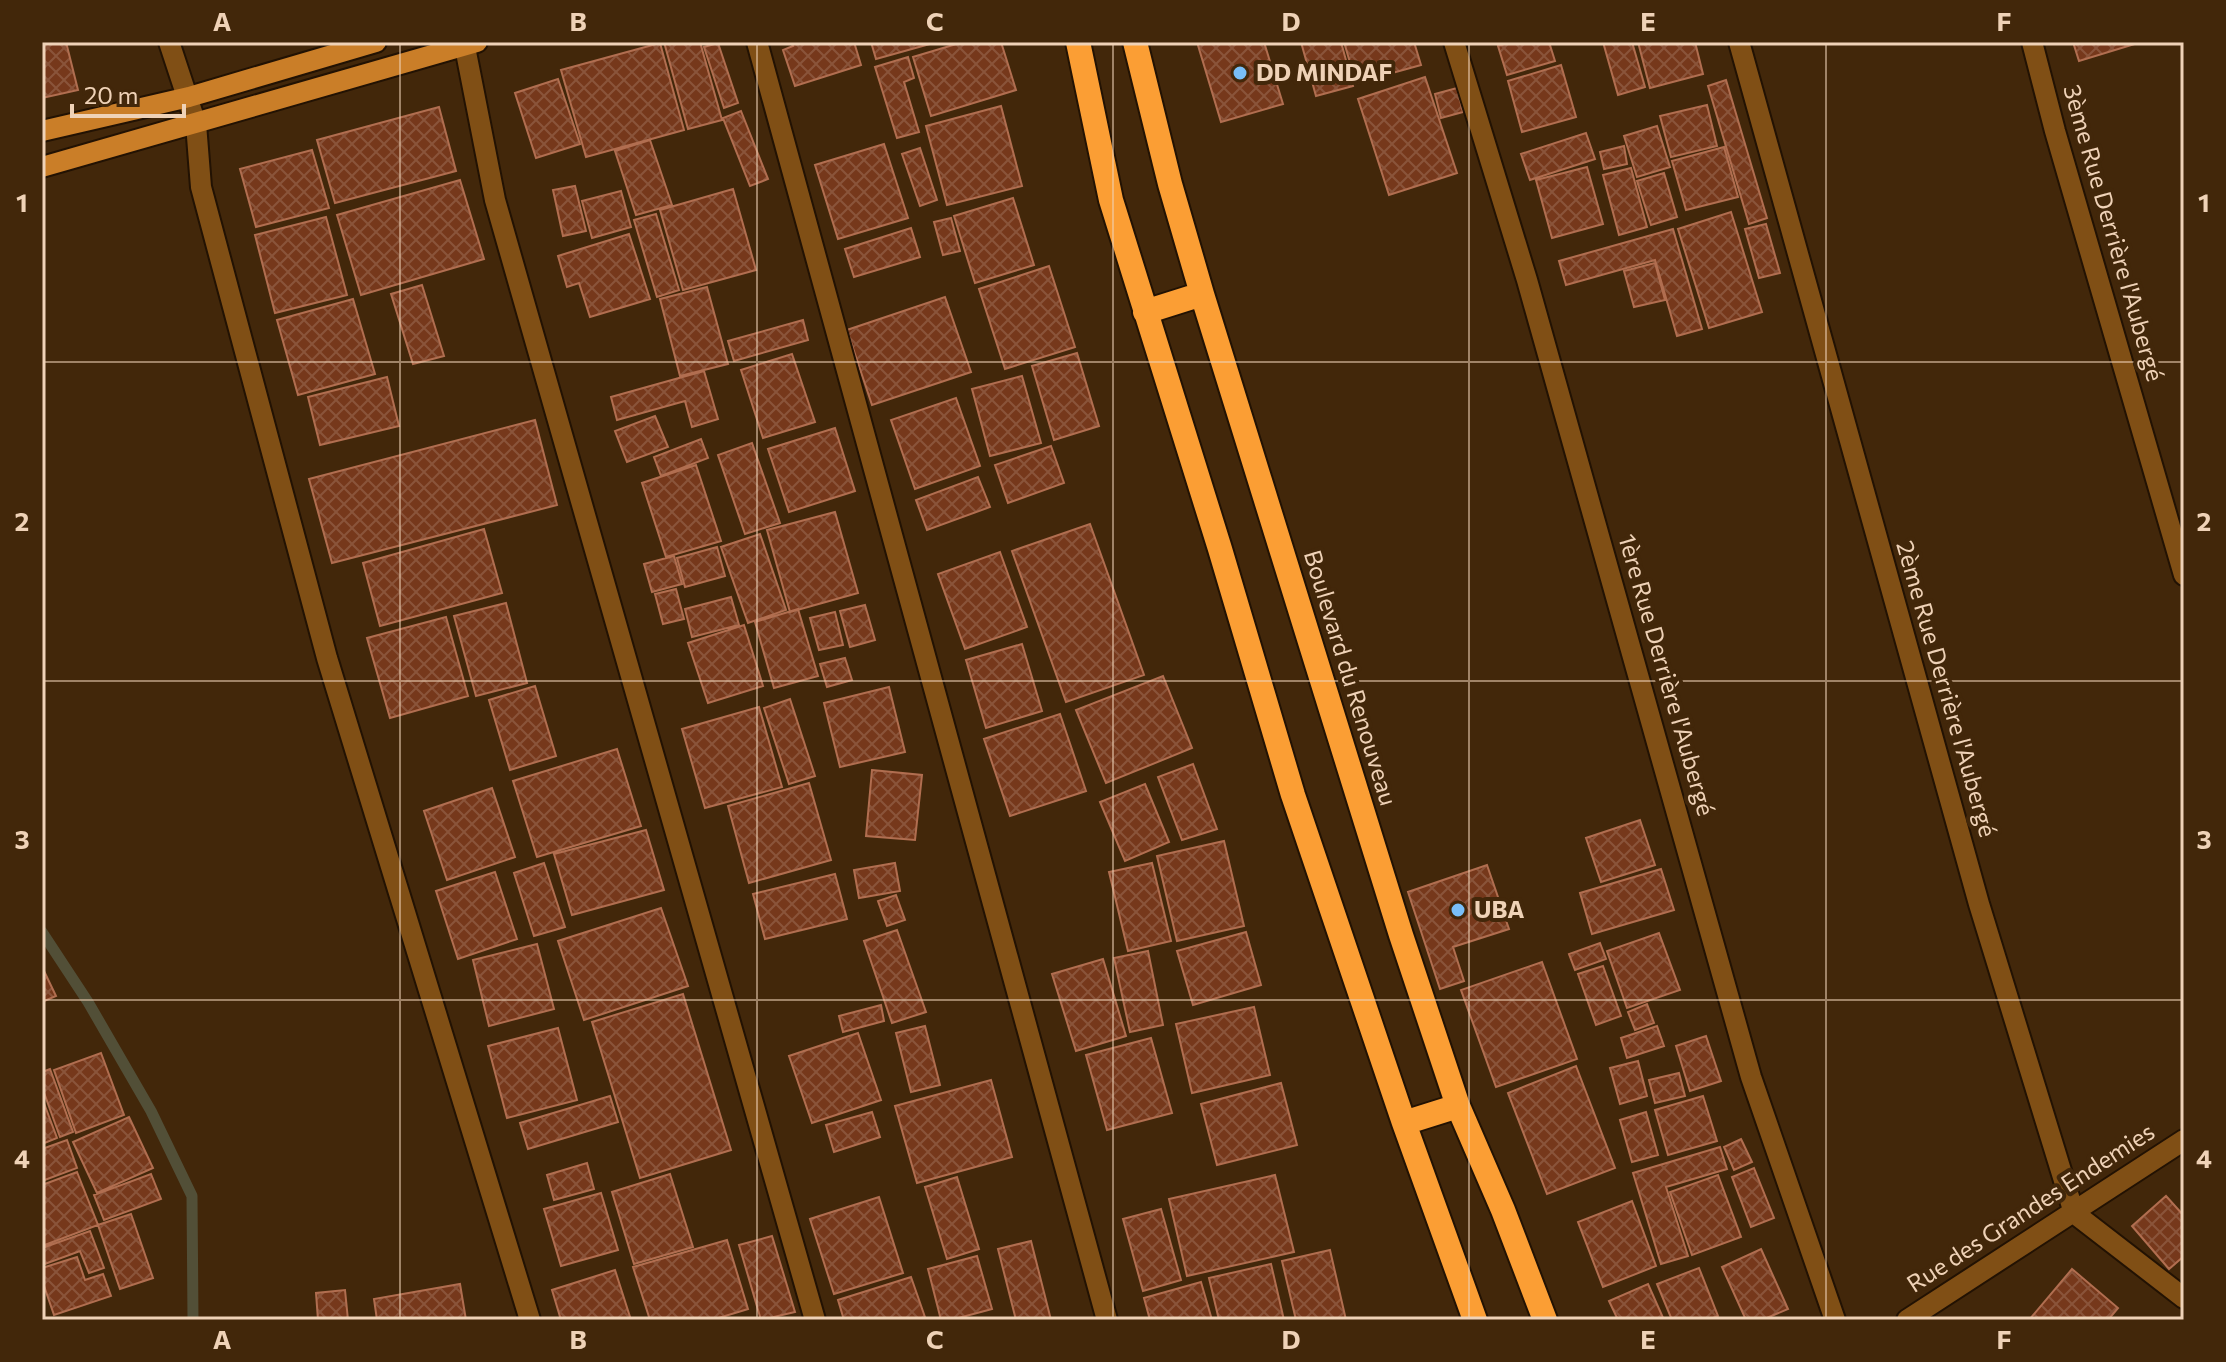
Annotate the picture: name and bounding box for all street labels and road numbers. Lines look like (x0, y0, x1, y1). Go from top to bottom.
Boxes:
street label: 3ème Rue Derrière l'Aubergé (2058, 81, 2171, 384)
street label: 1ère Rue Derrière l'Aubergé (1613, 530, 1722, 819)
street label: 2ème Rue Derrière l'Aubergé (1891, 537, 2004, 840)
street label: Boulevard du Renouveau (1299, 546, 1404, 809)
street label: Rue des Grandes Endemies (1901, 1116, 2159, 1298)

